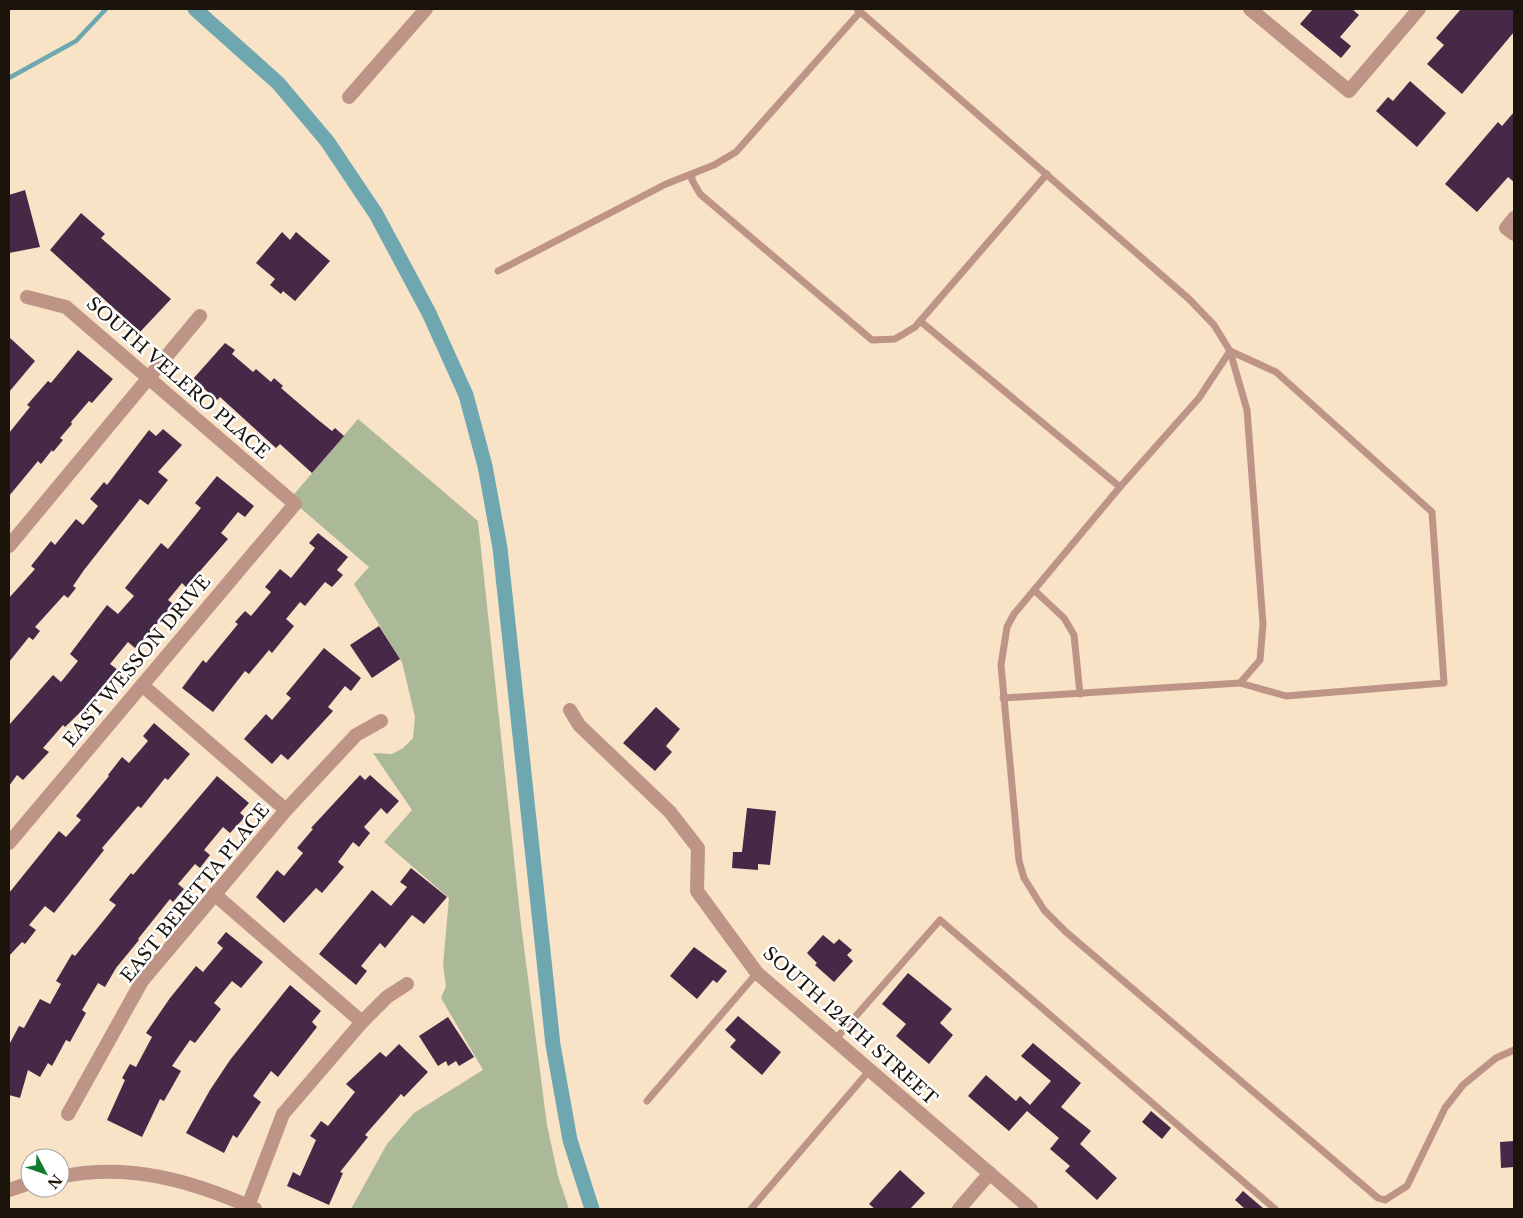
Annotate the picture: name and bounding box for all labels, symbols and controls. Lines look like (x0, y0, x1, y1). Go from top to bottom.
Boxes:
street label: SOUTH VELERO PLACE (82, 293, 274, 463)
street label: EAST WESSON DRIVE (59, 571, 215, 751)
street label: EAST BERETTA PLACE (116, 799, 274, 987)
street label: SOUTH 124TH STREET (758, 942, 942, 1110)
north arrow (20, 1148, 70, 1198)
text: N (44, 1171, 66, 1192)

